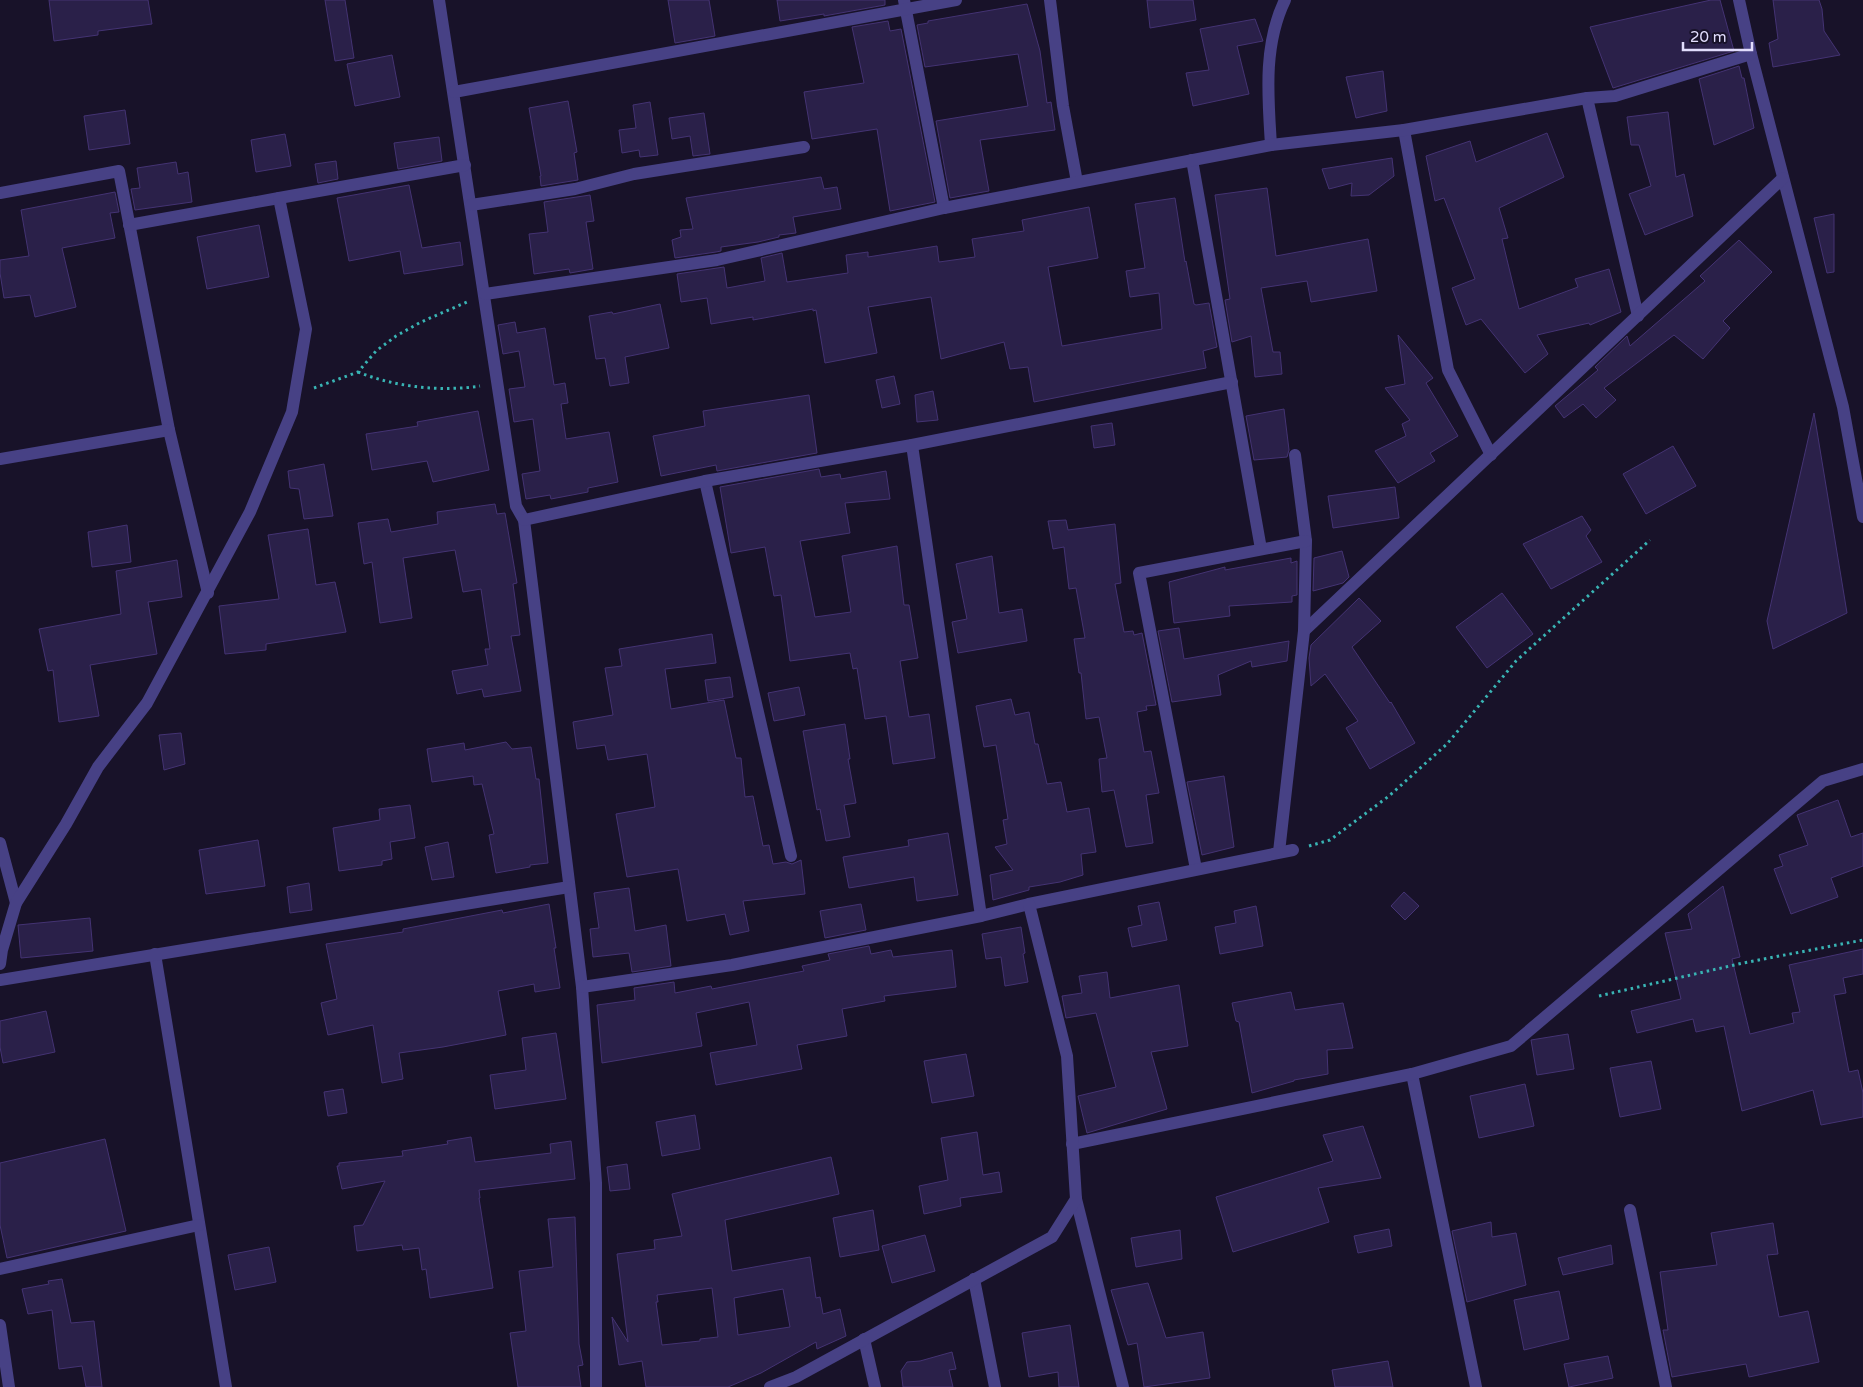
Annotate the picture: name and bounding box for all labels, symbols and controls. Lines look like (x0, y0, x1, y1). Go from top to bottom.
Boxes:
scale bar (1683, 20, 1752, 52)
text: 20 m (1690, 28, 1727, 46)

